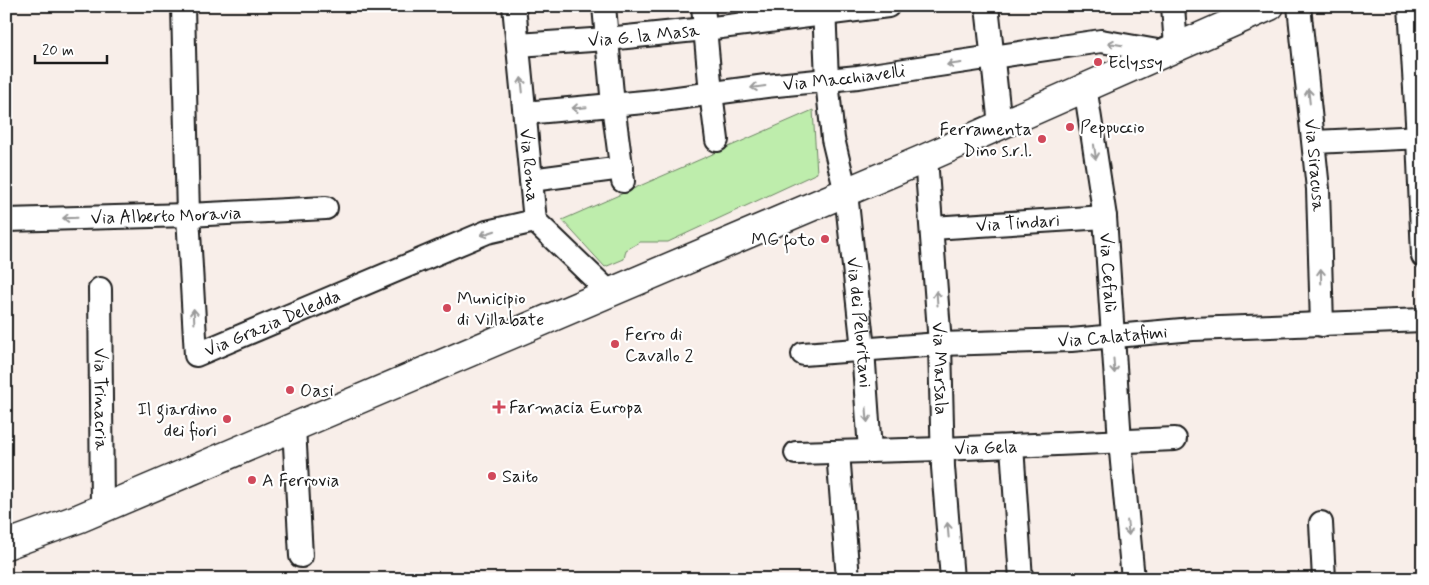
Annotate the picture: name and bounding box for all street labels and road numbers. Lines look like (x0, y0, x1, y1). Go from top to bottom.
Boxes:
street label: Via G. la Masa (587, 19, 701, 53)
street label: Via Macchiavelli (782, 59, 907, 97)
street label: Via Siracusa (1298, 118, 1330, 212)
street label: Via Roma (513, 128, 544, 203)
street label: Via Alberto Moravia (90, 201, 242, 231)
street label: Via Tindari (975, 209, 1061, 238)
street label: Via Cefalù (1093, 232, 1122, 313)
street label: Via dei Peloritani (840, 256, 877, 389)
street label: Via Grazia Deledda (201, 284, 344, 363)
street label: Via Calatafimi (1057, 320, 1168, 353)
street label: Via Marsala (925, 321, 953, 415)
street label: Via Trinacria (88, 347, 112, 451)
street label: Via Gela (954, 435, 1018, 461)

